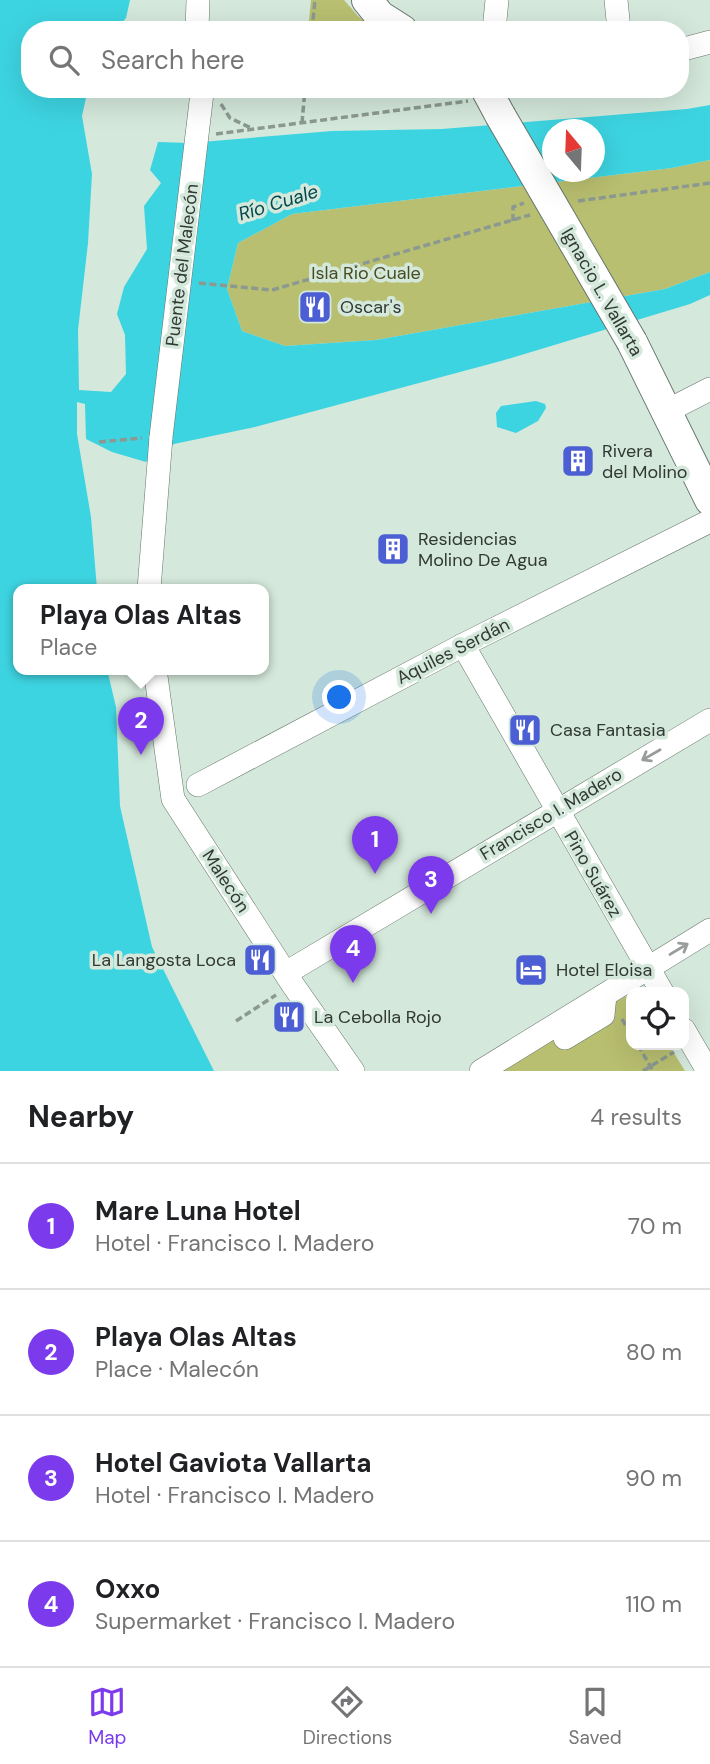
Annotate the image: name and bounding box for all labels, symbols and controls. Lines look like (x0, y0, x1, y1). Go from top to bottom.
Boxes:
search box (21, 21, 689, 98)
icon: search (45, 41, 83, 79)
text: Search here (101, 43, 244, 77)
north arrow (542, 119, 605, 182)
water label: Río Cuale (235, 178, 321, 226)
street label: Puente del Malecón (160, 182, 204, 348)
street label: Ignacio L. Vallarta (555, 223, 649, 361)
park label: Isla Rio Cuale (311, 261, 421, 285)
restaurant icon: Oscar's (296, 288, 334, 326)
place label: Oscar's (340, 295, 402, 319)
place label: Rivera del Molino (602, 439, 687, 484)
building icon: Rivera del Molino (559, 442, 597, 480)
place label: Residencias Molino De Agua (418, 527, 547, 572)
building icon: Residencias Molino De Agua (374, 530, 412, 568)
popup (13, 584, 269, 675)
text: Playa Olas Altas (40, 598, 242, 632)
street label: Aquiles Serdán (392, 612, 514, 690)
text: Place (40, 632, 97, 662)
your location (322, 680, 356, 714)
pin: 2 (118, 697, 164, 755)
restaurant icon: Casa Fantasia (506, 711, 544, 749)
place label: Casa Fantasia (550, 718, 665, 742)
one-way arrow (641, 749, 662, 762)
street label: Francisco I. Madero (475, 762, 627, 866)
pin: 1 (352, 816, 398, 874)
street label: Pino Suárez (559, 826, 627, 922)
street label: Malecón (197, 845, 255, 917)
pin: 3 (408, 856, 454, 914)
pin: 4 (330, 925, 376, 983)
restaurant icon: La Langosta Loca (241, 941, 279, 979)
one-way arrow (668, 942, 688, 956)
place label: La Langosta Loca (92, 948, 236, 972)
hotel icon: Hotel Eloisa (512, 951, 550, 989)
place label: Hotel Eloisa (556, 958, 652, 982)
map controls (626, 987, 689, 1050)
button: locate (626, 987, 689, 1050)
restaurant icon: La Cebolla Rojo (270, 998, 308, 1036)
place label: La Cebolla Rojo (314, 1005, 442, 1029)
text: Nearby (28, 1097, 134, 1136)
text: 4 results (590, 1102, 682, 1132)
text: Mare Luna Hotel (95, 1194, 301, 1228)
text: 1 (47, 1211, 55, 1241)
text: 70 m (628, 1211, 682, 1241)
text: Hotel · Francisco I. Madero (95, 1228, 374, 1258)
text: Playa Olas Altas (95, 1320, 297, 1354)
text: 2 (44, 1337, 58, 1367)
text: 80 m (626, 1337, 682, 1367)
text: Place · Malecón (95, 1354, 259, 1384)
text: Hotel Gaviota Vallarta (95, 1446, 372, 1480)
text: 3 (44, 1463, 58, 1493)
text: 90 m (625, 1463, 682, 1493)
text: Hotel · Francisco I. Madero (95, 1480, 374, 1510)
text: Oxxo (95, 1572, 160, 1606)
text: 4 (44, 1589, 58, 1619)
text: 110 m (625, 1589, 682, 1619)
text: Supermarket · Francisco I. Madero (95, 1606, 455, 1636)
tab: Map (88, 1683, 126, 1750)
tab: Directions (303, 1683, 392, 1750)
tab: Saved (569, 1683, 622, 1750)

